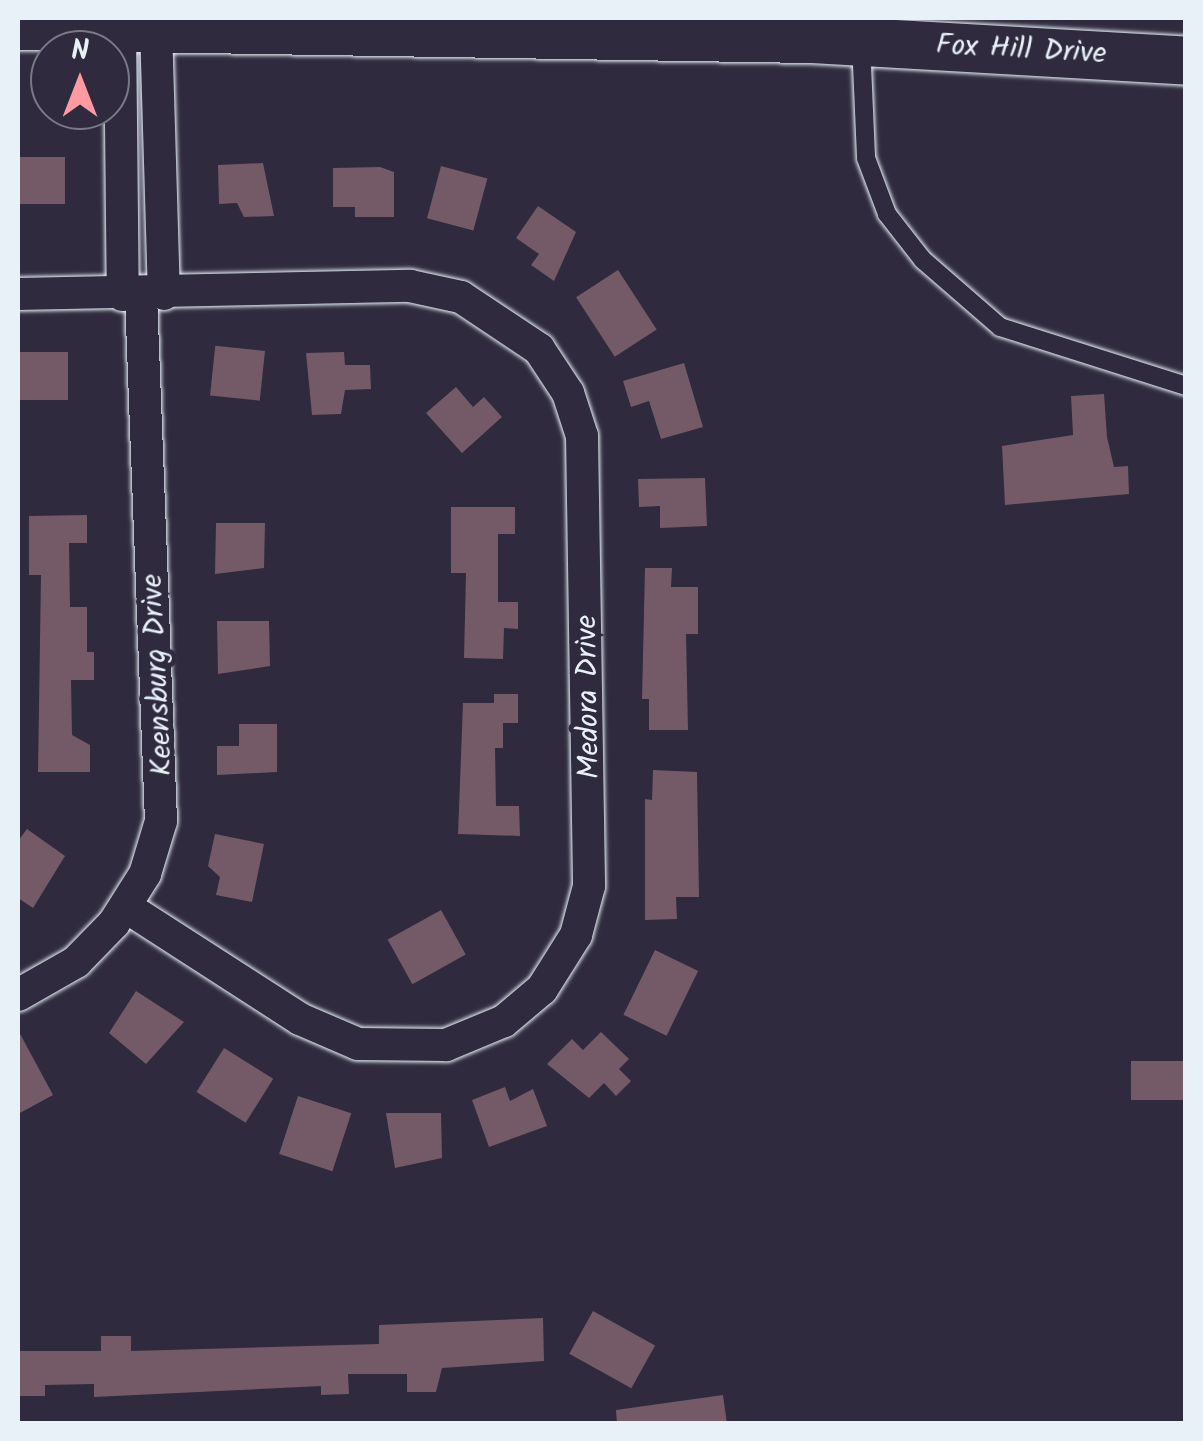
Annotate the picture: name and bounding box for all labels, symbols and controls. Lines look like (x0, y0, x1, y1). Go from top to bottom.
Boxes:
street label: Fox Hill Drive (935, 28, 1107, 72)
text: N (71, 29, 89, 74)
north arrow (30, 30, 130, 130)
street label: Keensburg Drive (135, 573, 181, 777)
street label: Medora Drive (570, 615, 608, 779)

